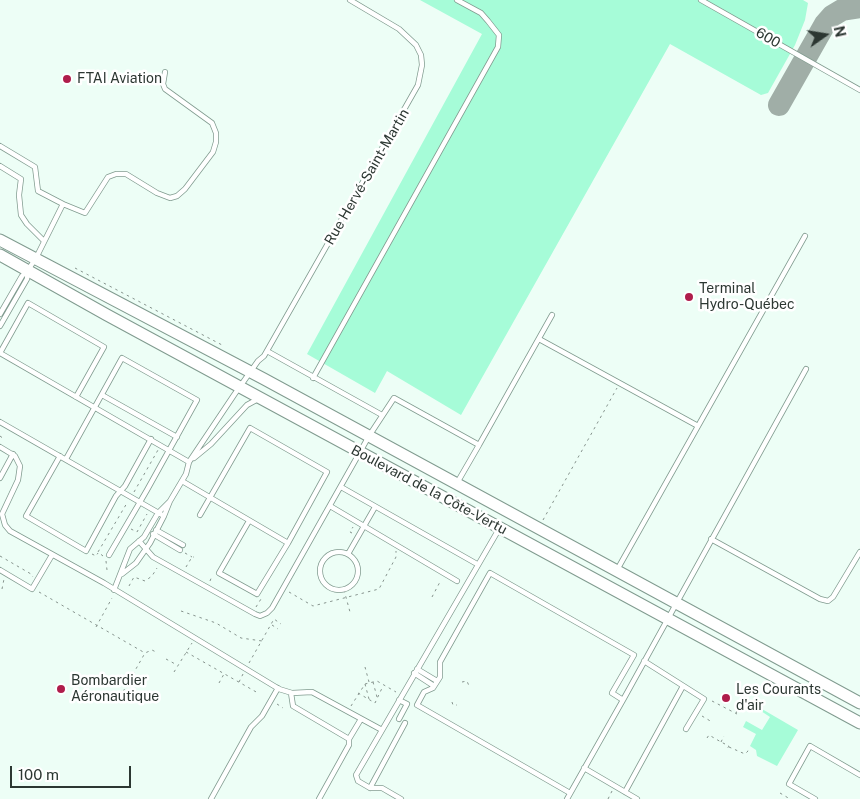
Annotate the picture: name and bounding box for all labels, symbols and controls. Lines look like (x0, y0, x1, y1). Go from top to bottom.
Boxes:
north arrow (800, 10, 850, 60)
street label: 600 (753, 24, 783, 52)
text: N (831, 24, 849, 39)
place label: FTAI Aviation (77, 71, 162, 87)
marker: FTAI Aviation (61, 73, 73, 85)
street label: Rue Hervé-Saint-Martin (321, 106, 413, 248)
place label: Terminal Hydro-Québec (699, 281, 795, 314)
marker: Terminal Hydro-Québec (683, 291, 695, 303)
street label: Boulevard de la Côte-Vertu (348, 442, 510, 538)
place label: Bombardier Aéronautique (71, 673, 159, 706)
place label: Les Courants d'air (736, 682, 821, 714)
marker: Bombardier Aéronautique (55, 683, 67, 695)
marker: Les Courants d'air (720, 692, 732, 704)
scale bar (12, 756, 134, 788)
text: 100 m (18, 766, 59, 783)

